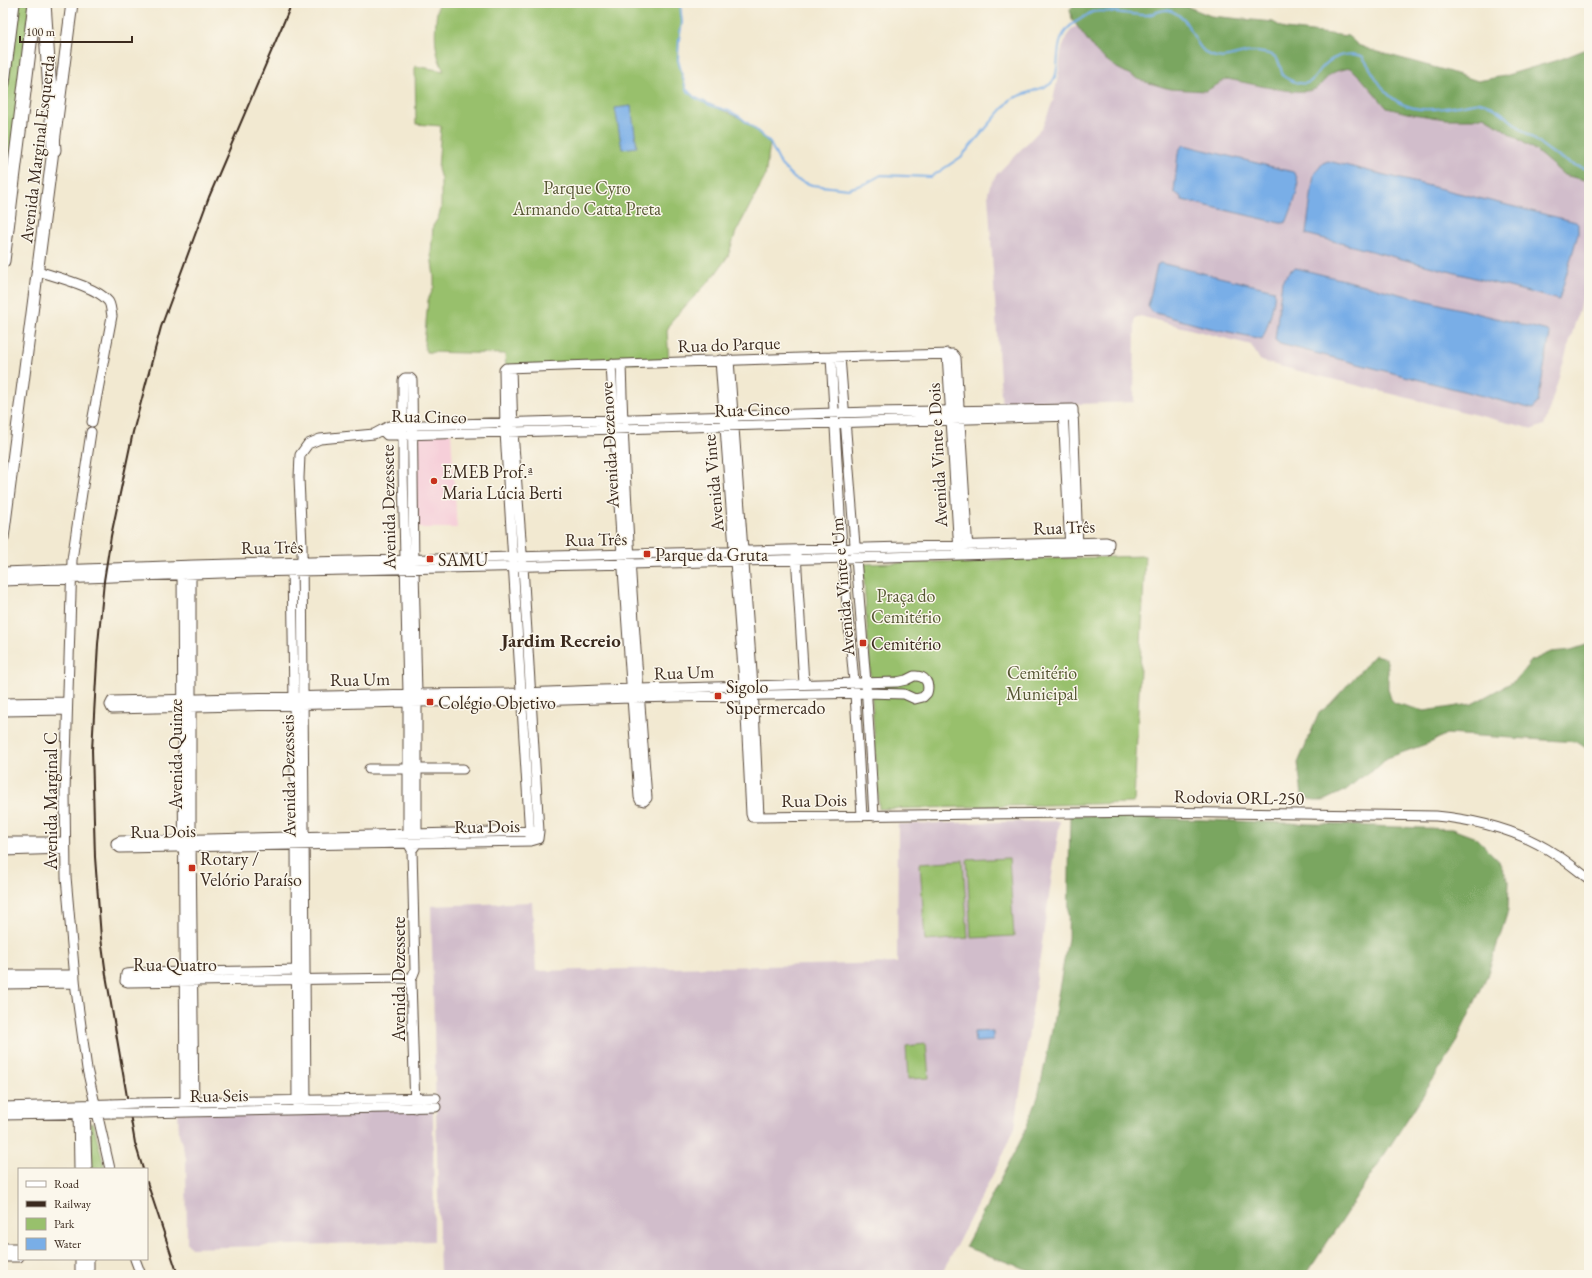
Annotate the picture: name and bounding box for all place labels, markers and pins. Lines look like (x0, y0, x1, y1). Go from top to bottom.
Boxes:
place label: EMEB Prof.ª Maria Lúcia Berti (442, 460, 563, 504)
marker: EMEB Prof.ª Maria Lúcia Berti (429, 476, 439, 486)
place label: Parque da Gruta (655, 543, 769, 566)
place label: SAMU (438, 548, 489, 571)
marker: Parque da Gruta (642, 549, 652, 559)
marker: SAMU (425, 554, 435, 564)
place label: Cemitério (871, 632, 941, 655)
marker: Cemitério (858, 638, 868, 648)
place label: Sigolo Supermercado (726, 675, 826, 719)
place label: Colégio Objetivo (438, 691, 556, 714)
marker: Sigolo Supermercado (713, 691, 723, 701)
marker: Colégio Objetivo (425, 697, 435, 707)
place label: Rotary / Velório Paraíso (200, 847, 302, 891)
marker: Rotary / Velório Paraíso (187, 863, 197, 873)

